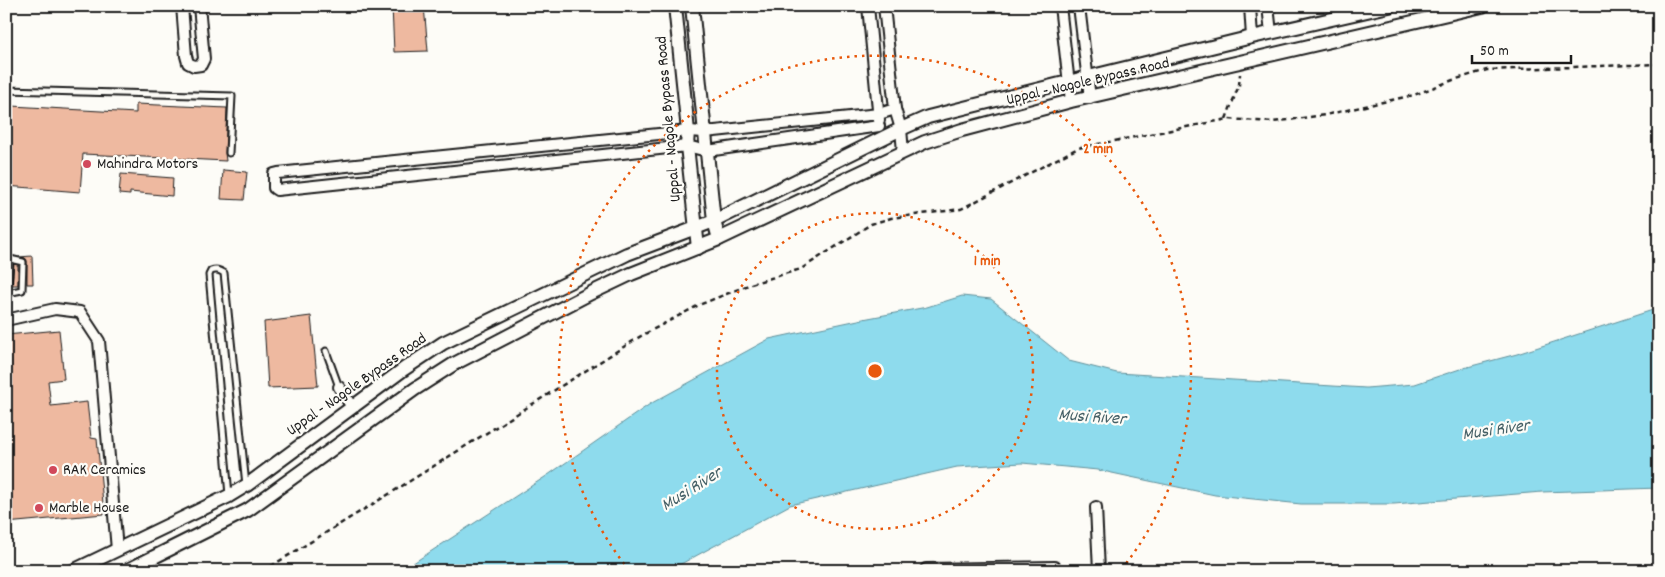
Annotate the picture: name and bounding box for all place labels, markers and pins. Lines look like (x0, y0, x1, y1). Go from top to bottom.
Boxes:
place label: Mahindra Motors (97, 153, 199, 176)
marker: Mahindra Motors (81, 158, 93, 170)
centre of rings (866, 362, 884, 380)
place label: RAK Ceramics (63, 459, 146, 482)
marker: RAK Ceramics (47, 464, 59, 476)
place label: Marble House (49, 497, 129, 520)
marker: Marble House (33, 502, 45, 514)

